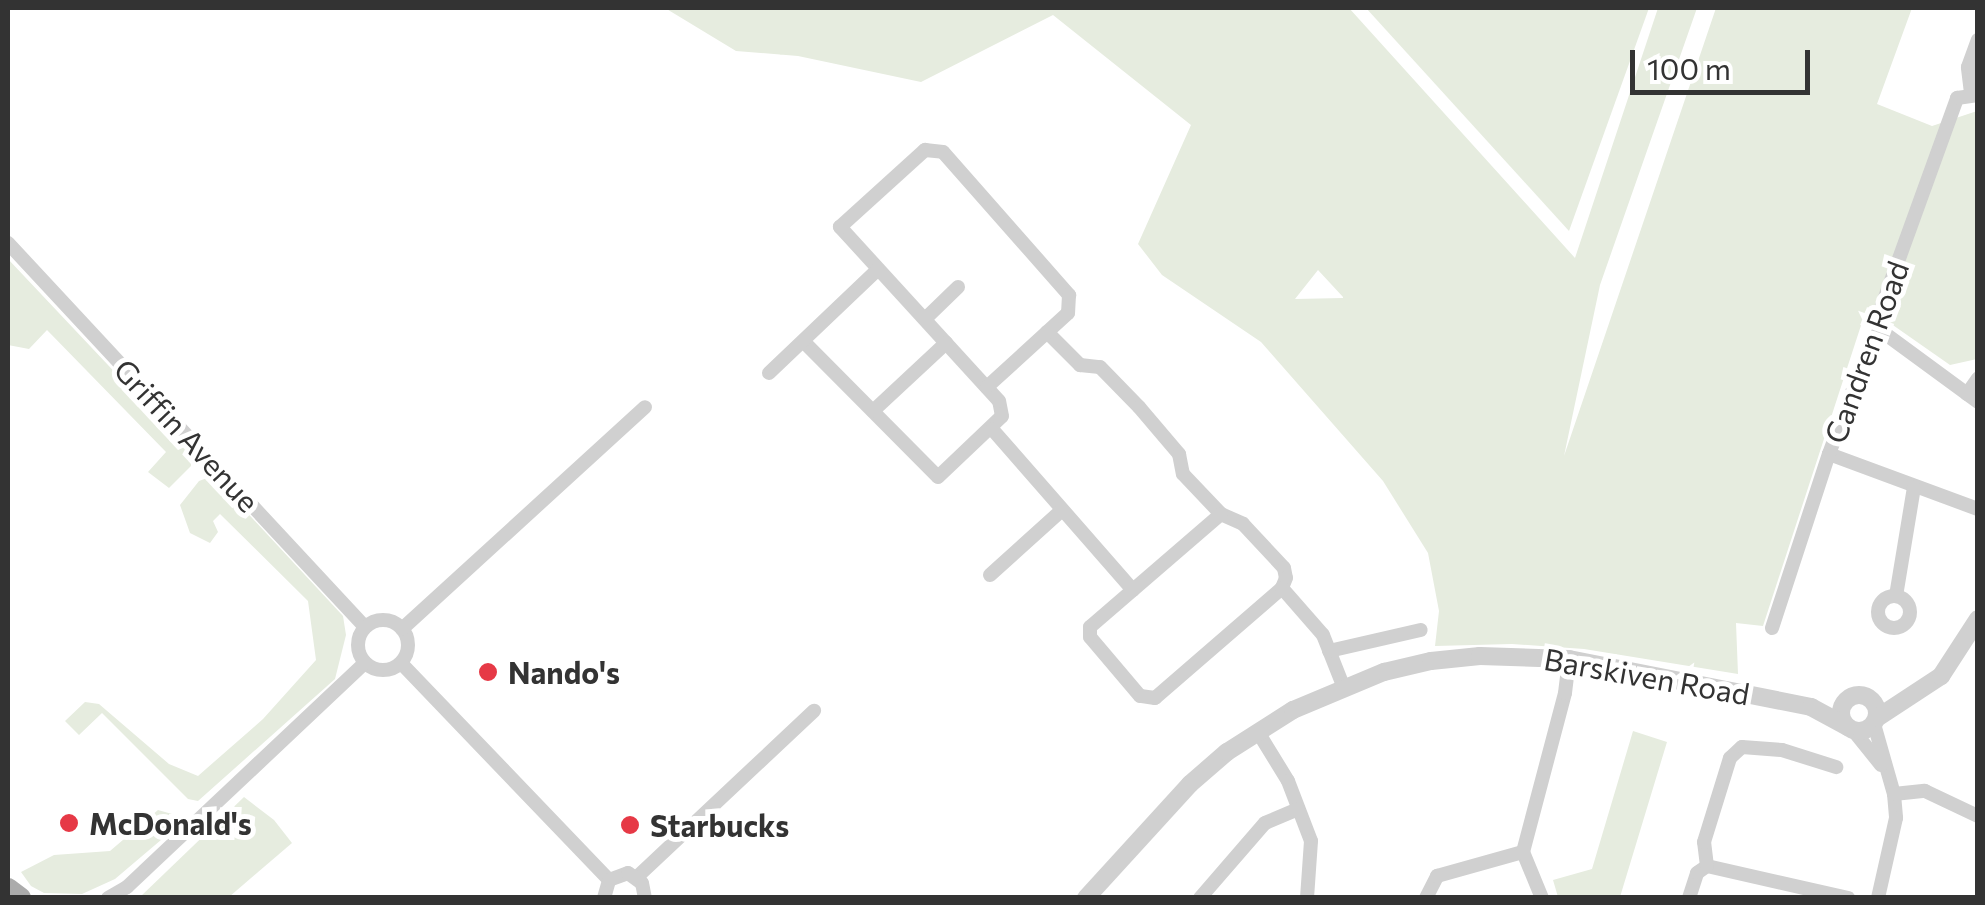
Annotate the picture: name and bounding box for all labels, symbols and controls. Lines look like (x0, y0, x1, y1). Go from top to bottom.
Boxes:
scale bar (1635, 30, 1815, 92)
text: 100 m (1647, 49, 1731, 86)
street label: Candren Road (1816, 256, 1916, 448)
street label: Griffin Avenue (107, 351, 267, 519)
street label: Barskiven Road (1542, 640, 1752, 712)
place label: Nando's (508, 654, 620, 690)
marker: Nando's (477, 661, 499, 683)
place label: McDonald's (89, 805, 252, 841)
place label: Starbucks (650, 807, 789, 843)
marker: McDonald's (58, 812, 80, 834)
marker: Starbucks (619, 814, 641, 836)

